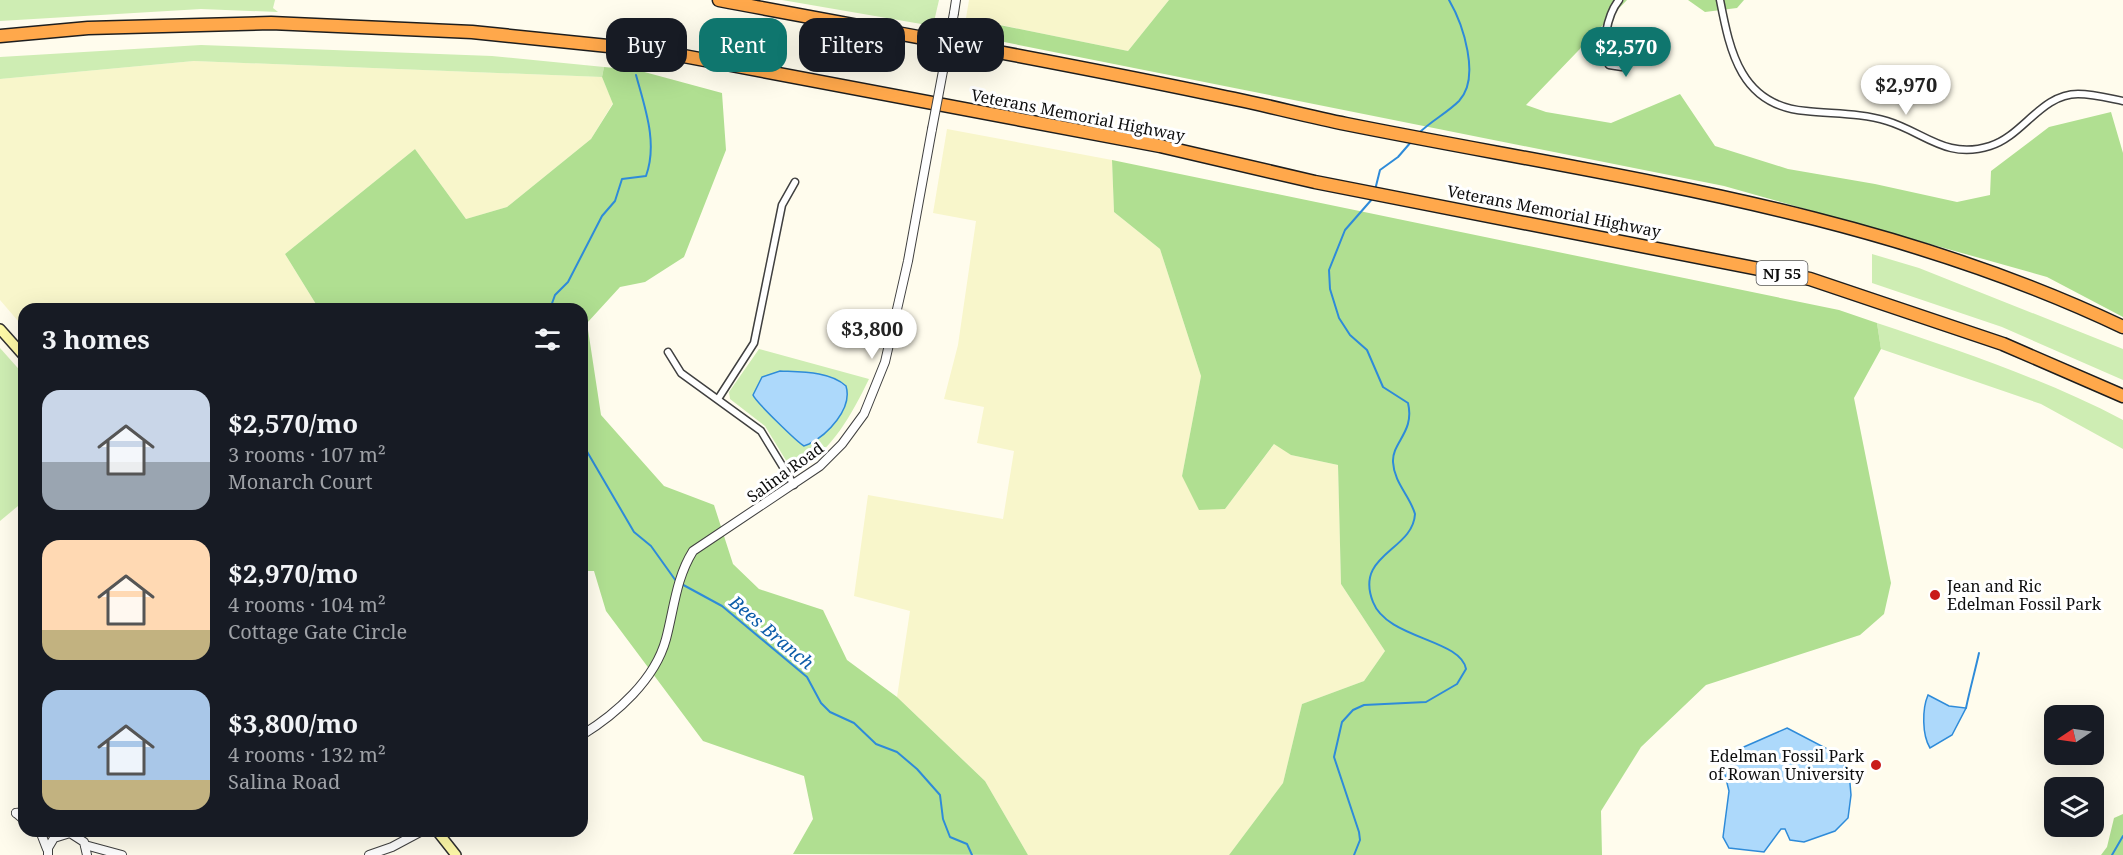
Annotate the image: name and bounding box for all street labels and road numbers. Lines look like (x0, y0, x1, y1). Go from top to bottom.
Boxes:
street label: Veterans Memorial Highway (969, 83, 1188, 147)
street label: Veterans Memorial Highway (1445, 179, 1664, 243)
road number: NJ 55 (1756, 261, 1808, 285)
street label: Salina Road (742, 437, 828, 507)

